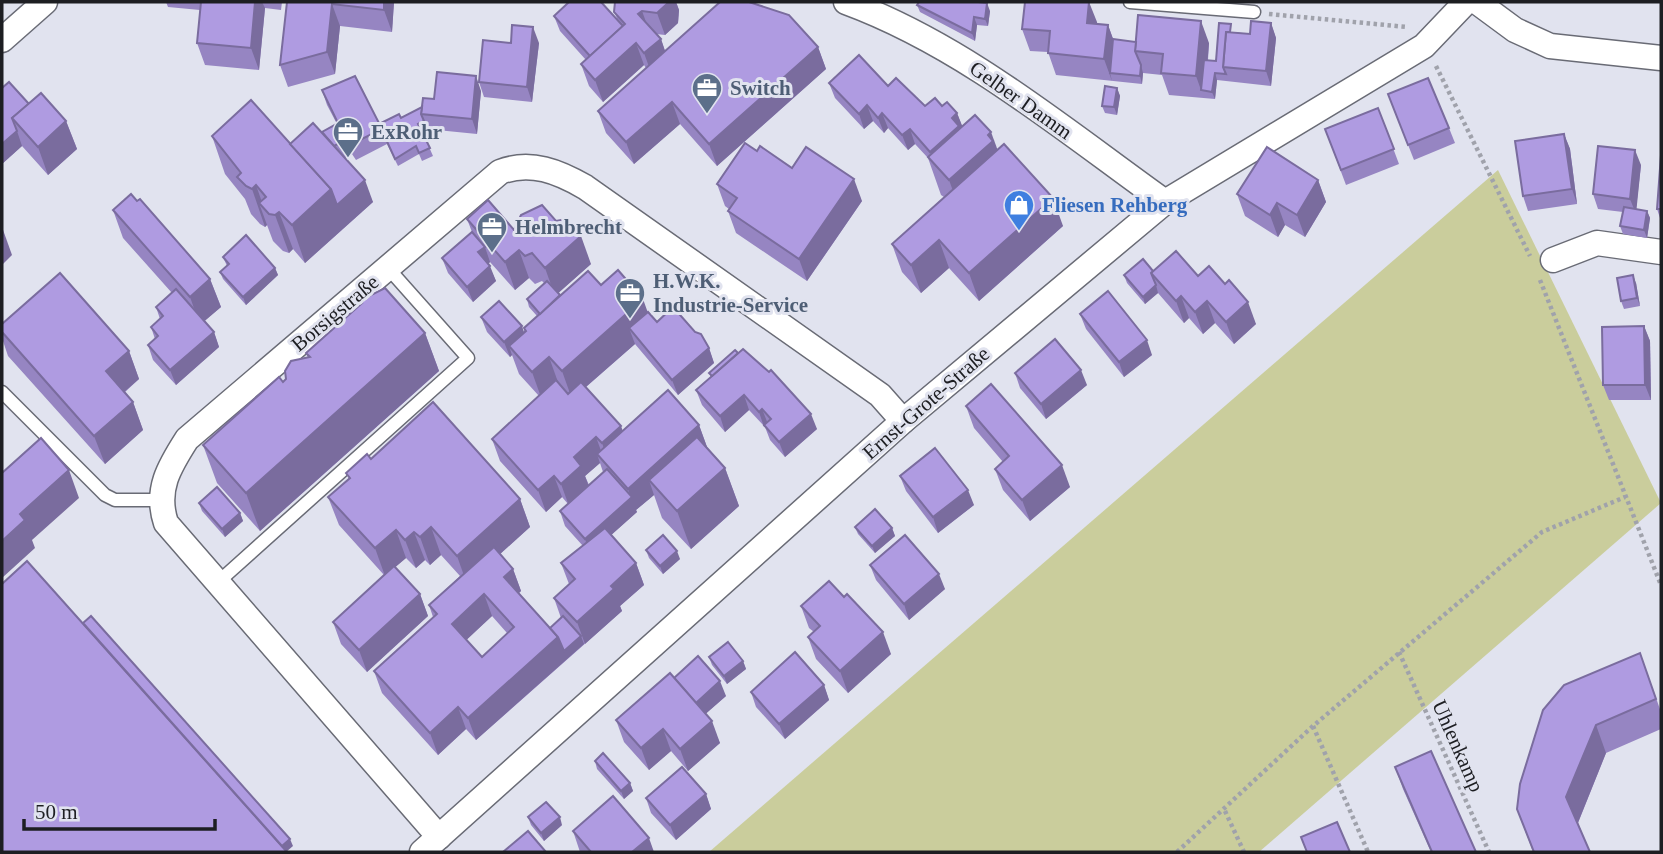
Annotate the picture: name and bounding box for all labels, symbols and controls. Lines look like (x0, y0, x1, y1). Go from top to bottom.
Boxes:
street label: Gelber Damm (965, 56, 1077, 144)
office icon: Switch (690, 71, 724, 115)
place label: Switch (730, 76, 791, 100)
office icon: ExRohr (331, 115, 365, 159)
place label: ExRohr (371, 120, 442, 144)
shop icon: Fliesen Rehberg (1002, 188, 1036, 232)
place label: Fliesen Rehberg (1042, 193, 1188, 217)
office icon: Helmbrecht (475, 210, 509, 254)
place label: Helmbrecht (515, 215, 622, 239)
place label: H.W.K. Industrie-Service (653, 269, 808, 317)
street label: Borsigstraße (287, 270, 383, 356)
office icon: H.W.K. Industrie-Service (613, 276, 647, 320)
street label: Ernst-Grote-Straße (858, 342, 994, 464)
street label: Uhlenkamp (1427, 696, 1489, 796)
scale bar (24, 788, 215, 832)
text: 50 m (35, 800, 78, 824)

